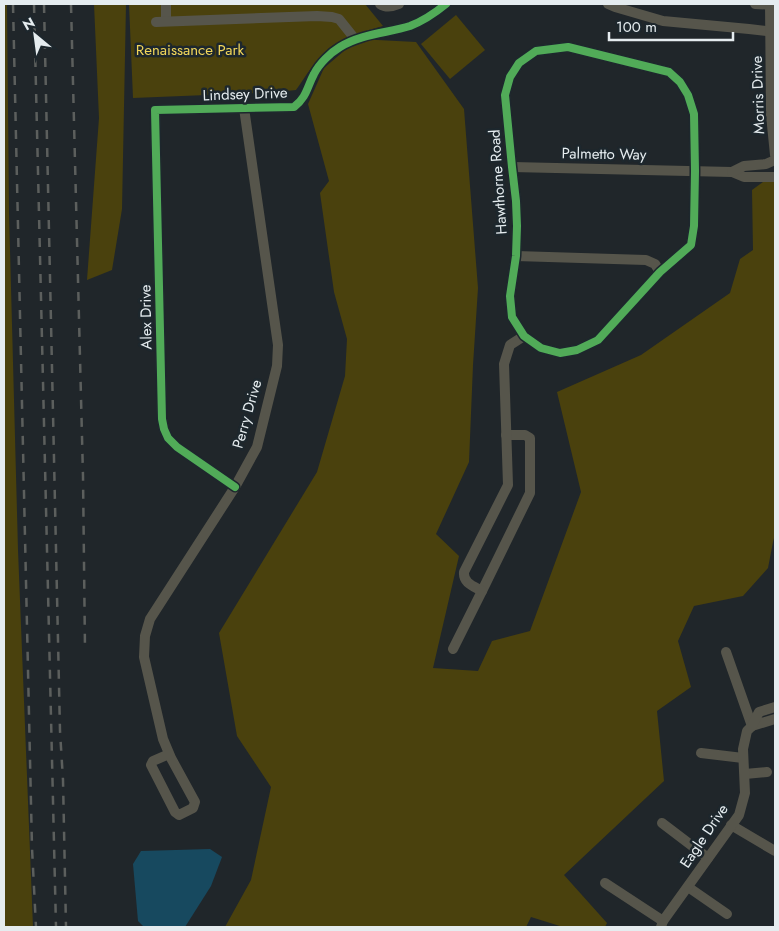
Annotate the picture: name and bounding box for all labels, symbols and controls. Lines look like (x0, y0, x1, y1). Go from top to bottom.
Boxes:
north arrow (10, 10, 60, 60)
scale bar (609, 10, 733, 42)
text: N (19, 12, 38, 35)
text: 100 m (616, 16, 657, 38)
park label: Renaissance Park (136, 39, 245, 61)
street label: Morris Drive (746, 55, 770, 135)
street label: Lindsey Drive (202, 82, 288, 106)
street label: Hawthorne Road (483, 129, 513, 235)
street label: Palmetto Way (561, 142, 647, 166)
street label: Alex Drive (134, 284, 158, 350)
street label: Perry Drive (227, 377, 267, 451)
street label: Eagle Drive (674, 799, 734, 872)

